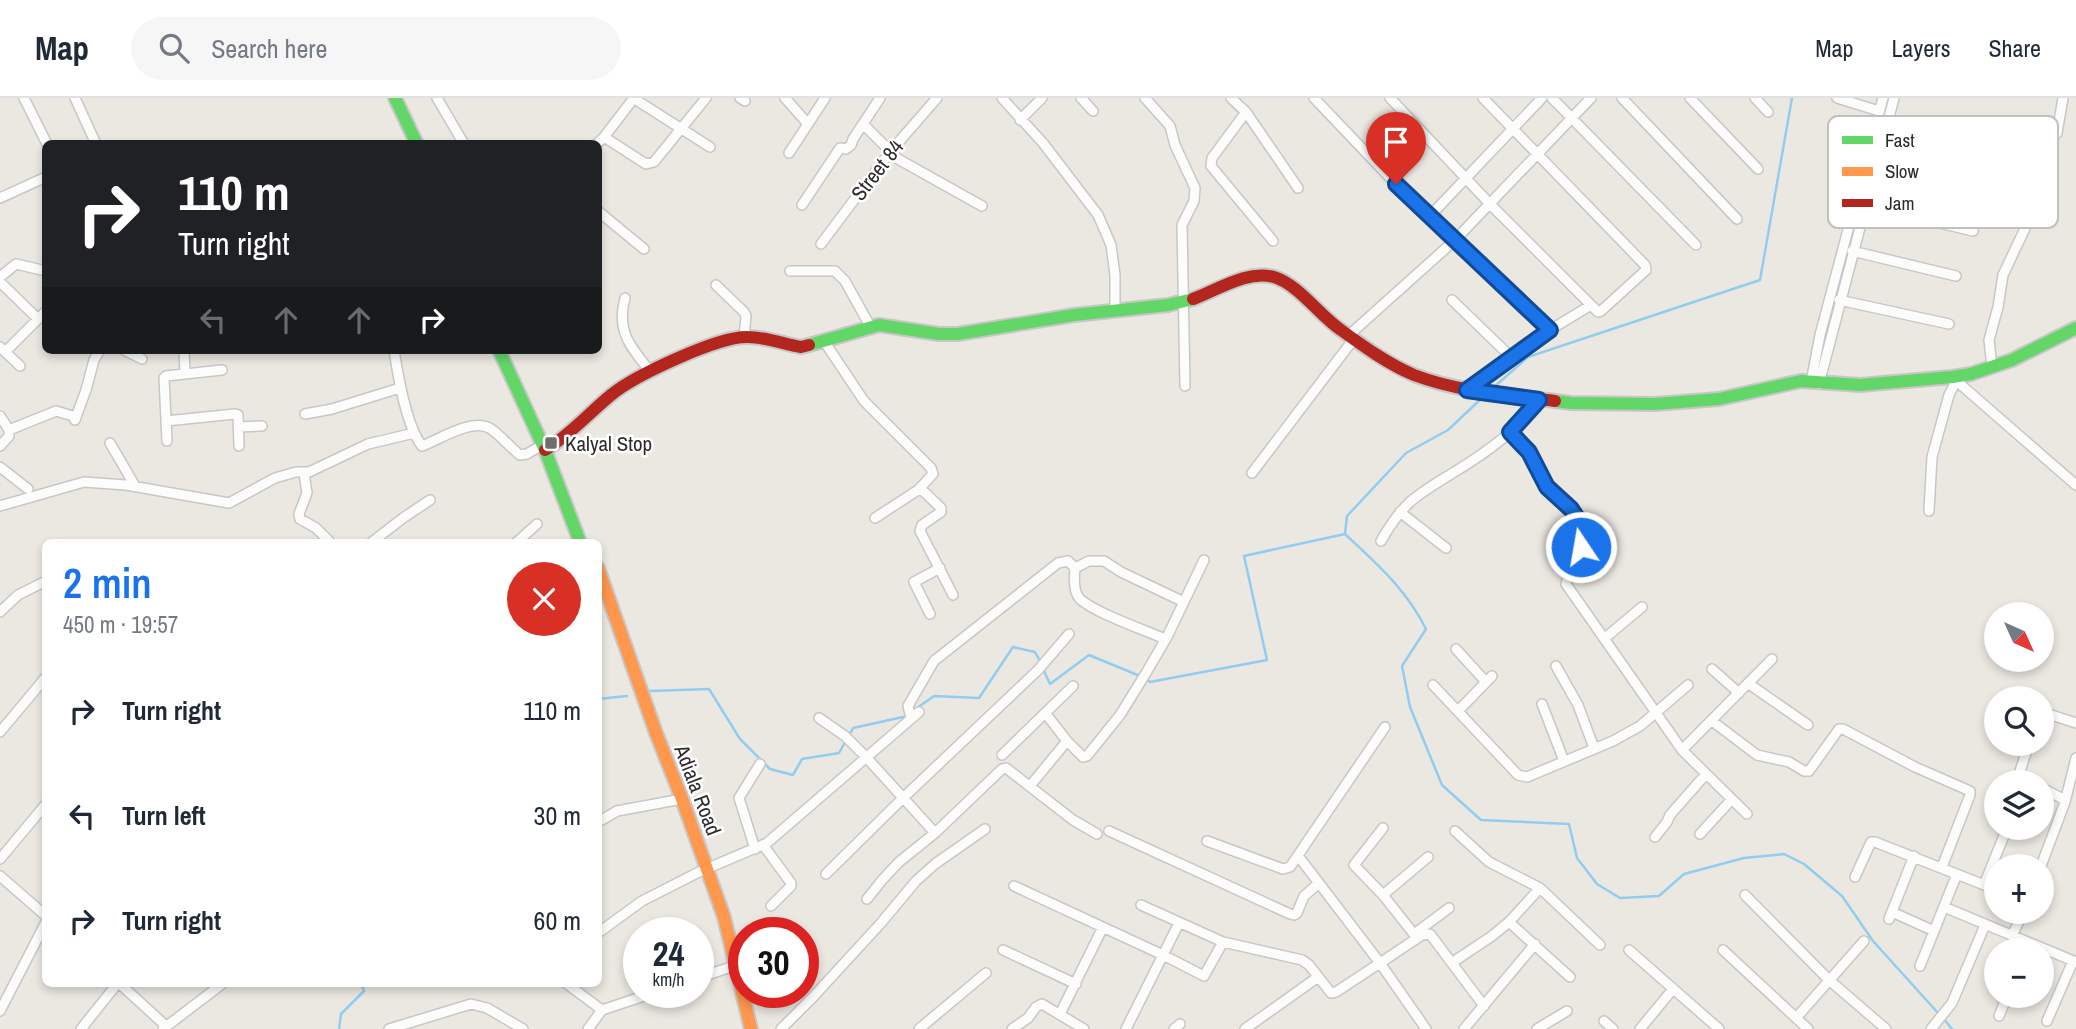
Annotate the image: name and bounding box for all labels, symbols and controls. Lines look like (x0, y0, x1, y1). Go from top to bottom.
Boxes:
search box (131, 17, 621, 80)
text: Map (35, 26, 89, 70)
icon: search (155, 29, 193, 67)
text: Search here (211, 31, 327, 66)
text: Map (1815, 32, 1853, 64)
text: Layers (1891, 32, 1950, 64)
text: Share (1988, 32, 2041, 64)
pin (1366, 112, 1426, 184)
legend (1828, 116, 2058, 228)
icon: arrive (1377, 123, 1415, 161)
text: Fast (1885, 127, 1915, 153)
street label: Street 84 (844, 133, 910, 206)
text: Slow (1885, 158, 1920, 184)
text: 110 m (178, 159, 290, 225)
icon: right (63, 168, 154, 259)
text: Jam (1885, 190, 1914, 216)
text: Turn right (178, 222, 290, 265)
icon: left (194, 301, 232, 339)
icon: ahead (267, 301, 305, 339)
icon: ahead (340, 301, 378, 339)
icon: right (413, 301, 451, 339)
place label: Kalyal Stop (565, 429, 652, 458)
marker: Kalyal Stop (543, 435, 559, 451)
position arrow (1544, 510, 1618, 584)
text: 2 min (63, 555, 152, 611)
button: close (507, 562, 581, 636)
north arrow (1984, 602, 2054, 672)
map controls (1984, 602, 2054, 1008)
text: 450 m · 19:57 (63, 609, 178, 640)
button: search (1984, 686, 2054, 756)
icon: right (63, 692, 101, 730)
text: Turn right (122, 693, 221, 728)
text: 110 m (523, 693, 581, 728)
street label: Adiala Road (667, 740, 729, 839)
button: layers (1984, 770, 2054, 840)
icon: left (63, 797, 101, 835)
text: Turn left (122, 798, 206, 833)
text: 30 m (534, 798, 581, 833)
button: + (1984, 854, 2054, 924)
icon: right (63, 902, 101, 940)
text: Turn right (122, 903, 221, 938)
text: 60 m (534, 903, 581, 938)
speed limit sign: 30 (728, 917, 819, 1008)
text: 24 (653, 930, 684, 977)
button: − (1984, 938, 2054, 1008)
text: km/h (653, 967, 685, 992)

